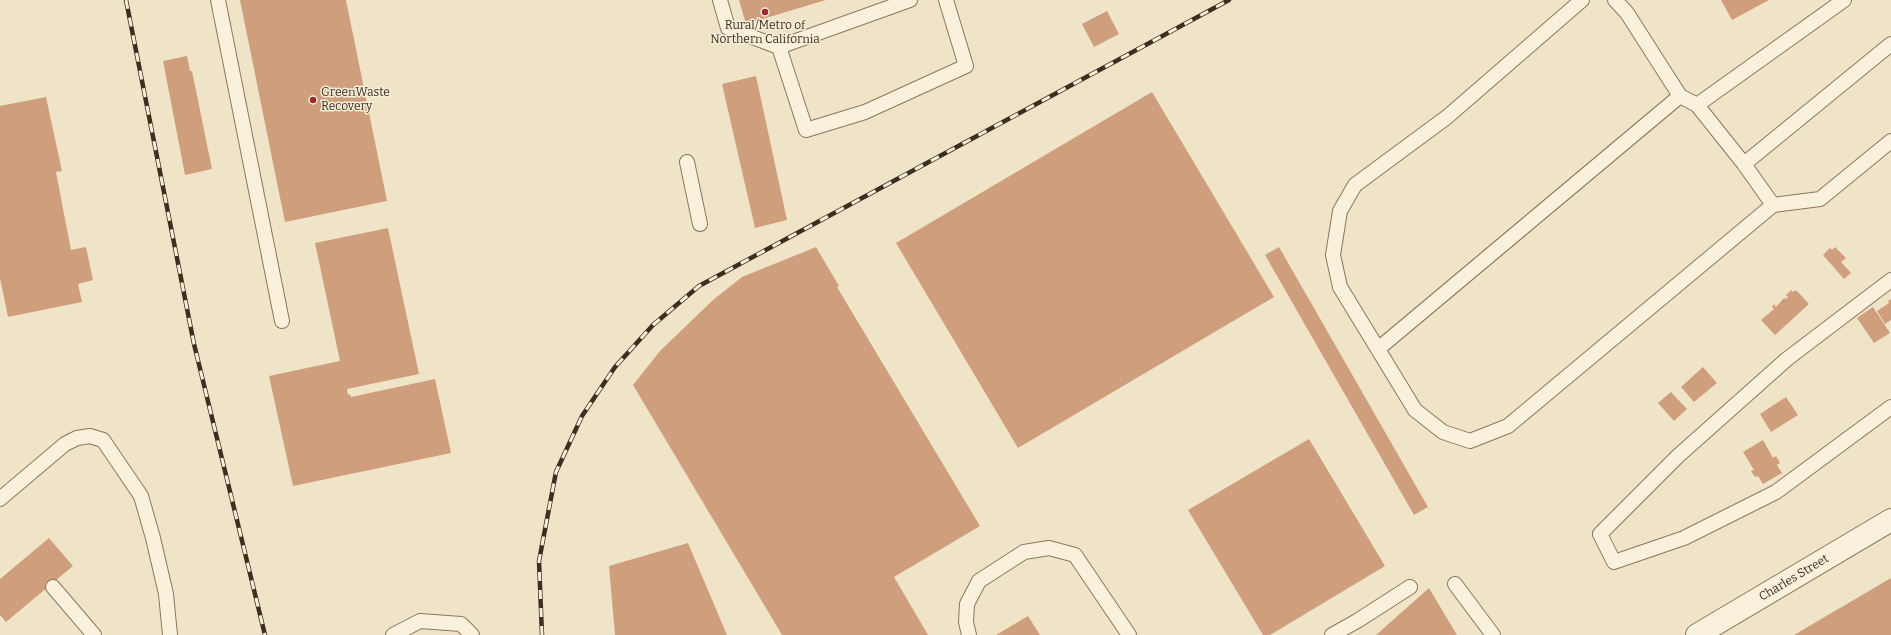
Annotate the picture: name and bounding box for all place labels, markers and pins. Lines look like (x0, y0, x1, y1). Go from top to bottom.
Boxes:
marker: Rural/Metro of Northern California (760, 7, 770, 17)
place label: Rural/Metro of Northern California (710, 19, 820, 47)
place label: GreenWaste Recovery (321, 86, 390, 114)
marker: GreenWaste Recovery (308, 95, 318, 105)

